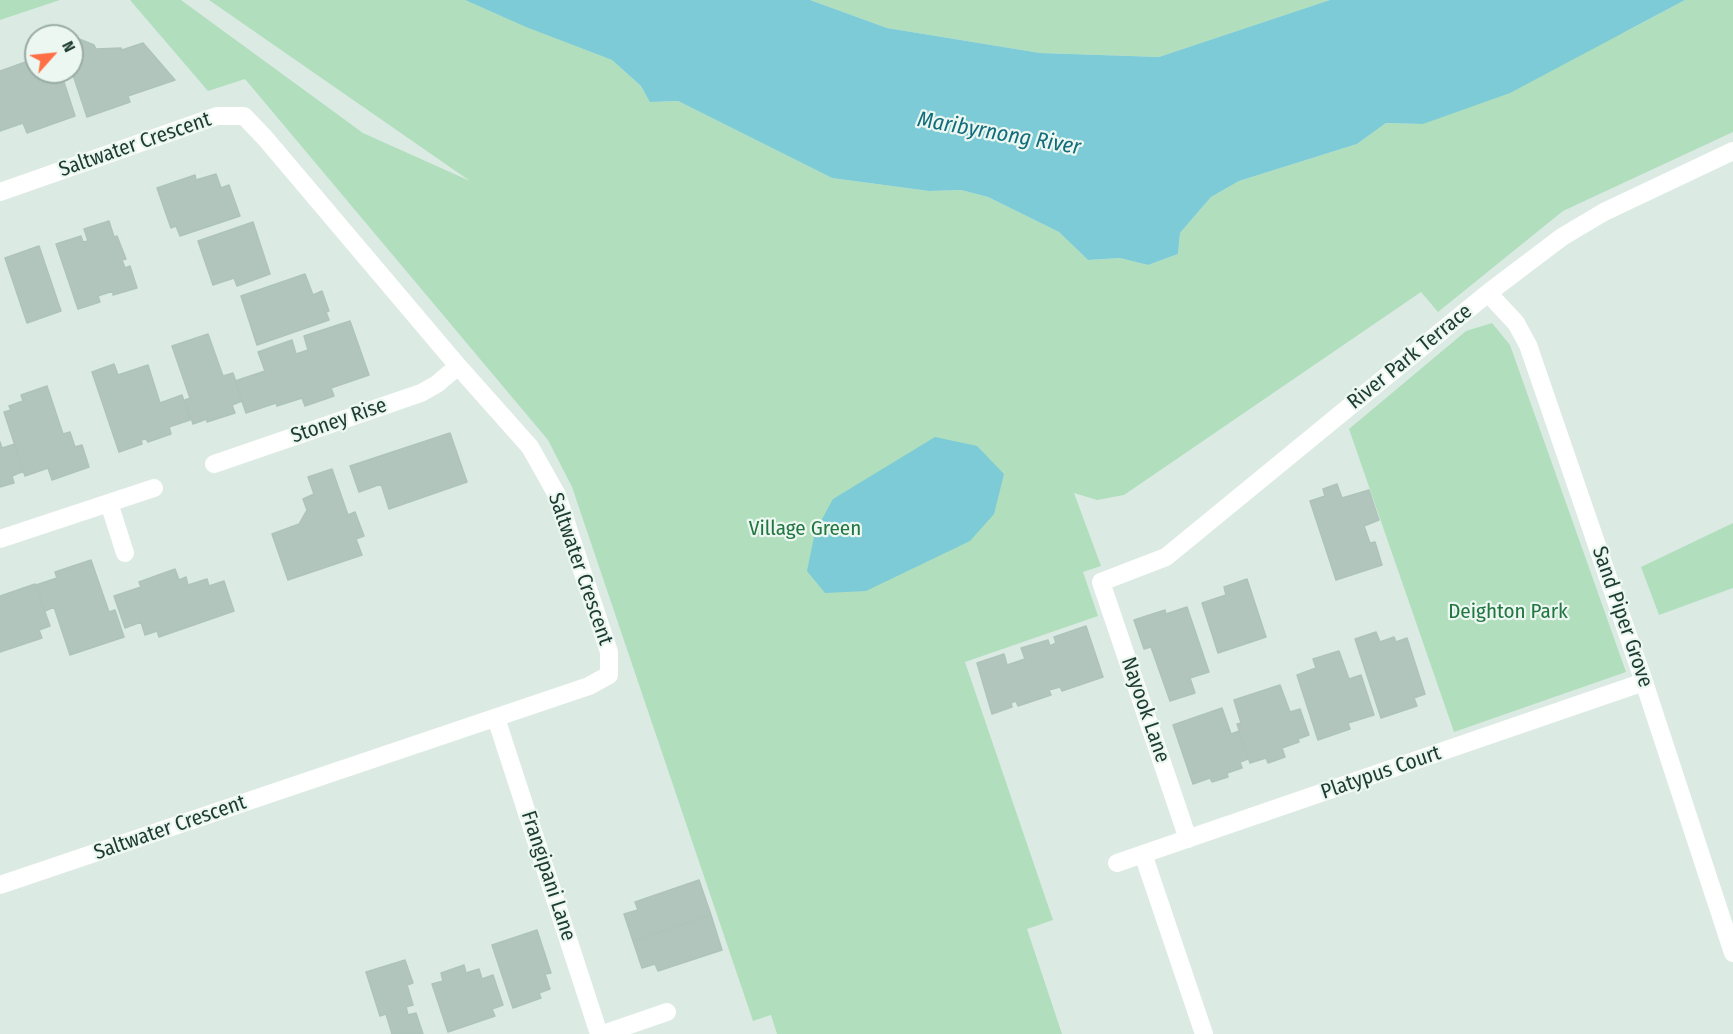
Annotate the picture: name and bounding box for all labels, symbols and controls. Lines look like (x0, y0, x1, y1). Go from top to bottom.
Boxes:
north arrow (24, 24, 84, 84)
text: N (58, 38, 79, 55)
street label: Saltwater Crescent (56, 107, 214, 183)
water label: Maribyrnong River (915, 107, 1083, 161)
street label: River Park Terrace (1343, 299, 1477, 415)
street label: Stoney Rise (288, 393, 390, 449)
street label: Saltwater Crescent (542, 490, 618, 648)
park label: Village Green (749, 516, 861, 542)
street label: Sand Piper Grove (1586, 543, 1658, 691)
park label: Deighton Park (1448, 599, 1568, 625)
street label: Nayook Lane (1115, 654, 1175, 766)
street label: Platypus Court (1318, 741, 1444, 805)
street label: Saltwater Crescent (91, 790, 249, 866)
street label: Frangipani Lane (515, 808, 581, 944)

